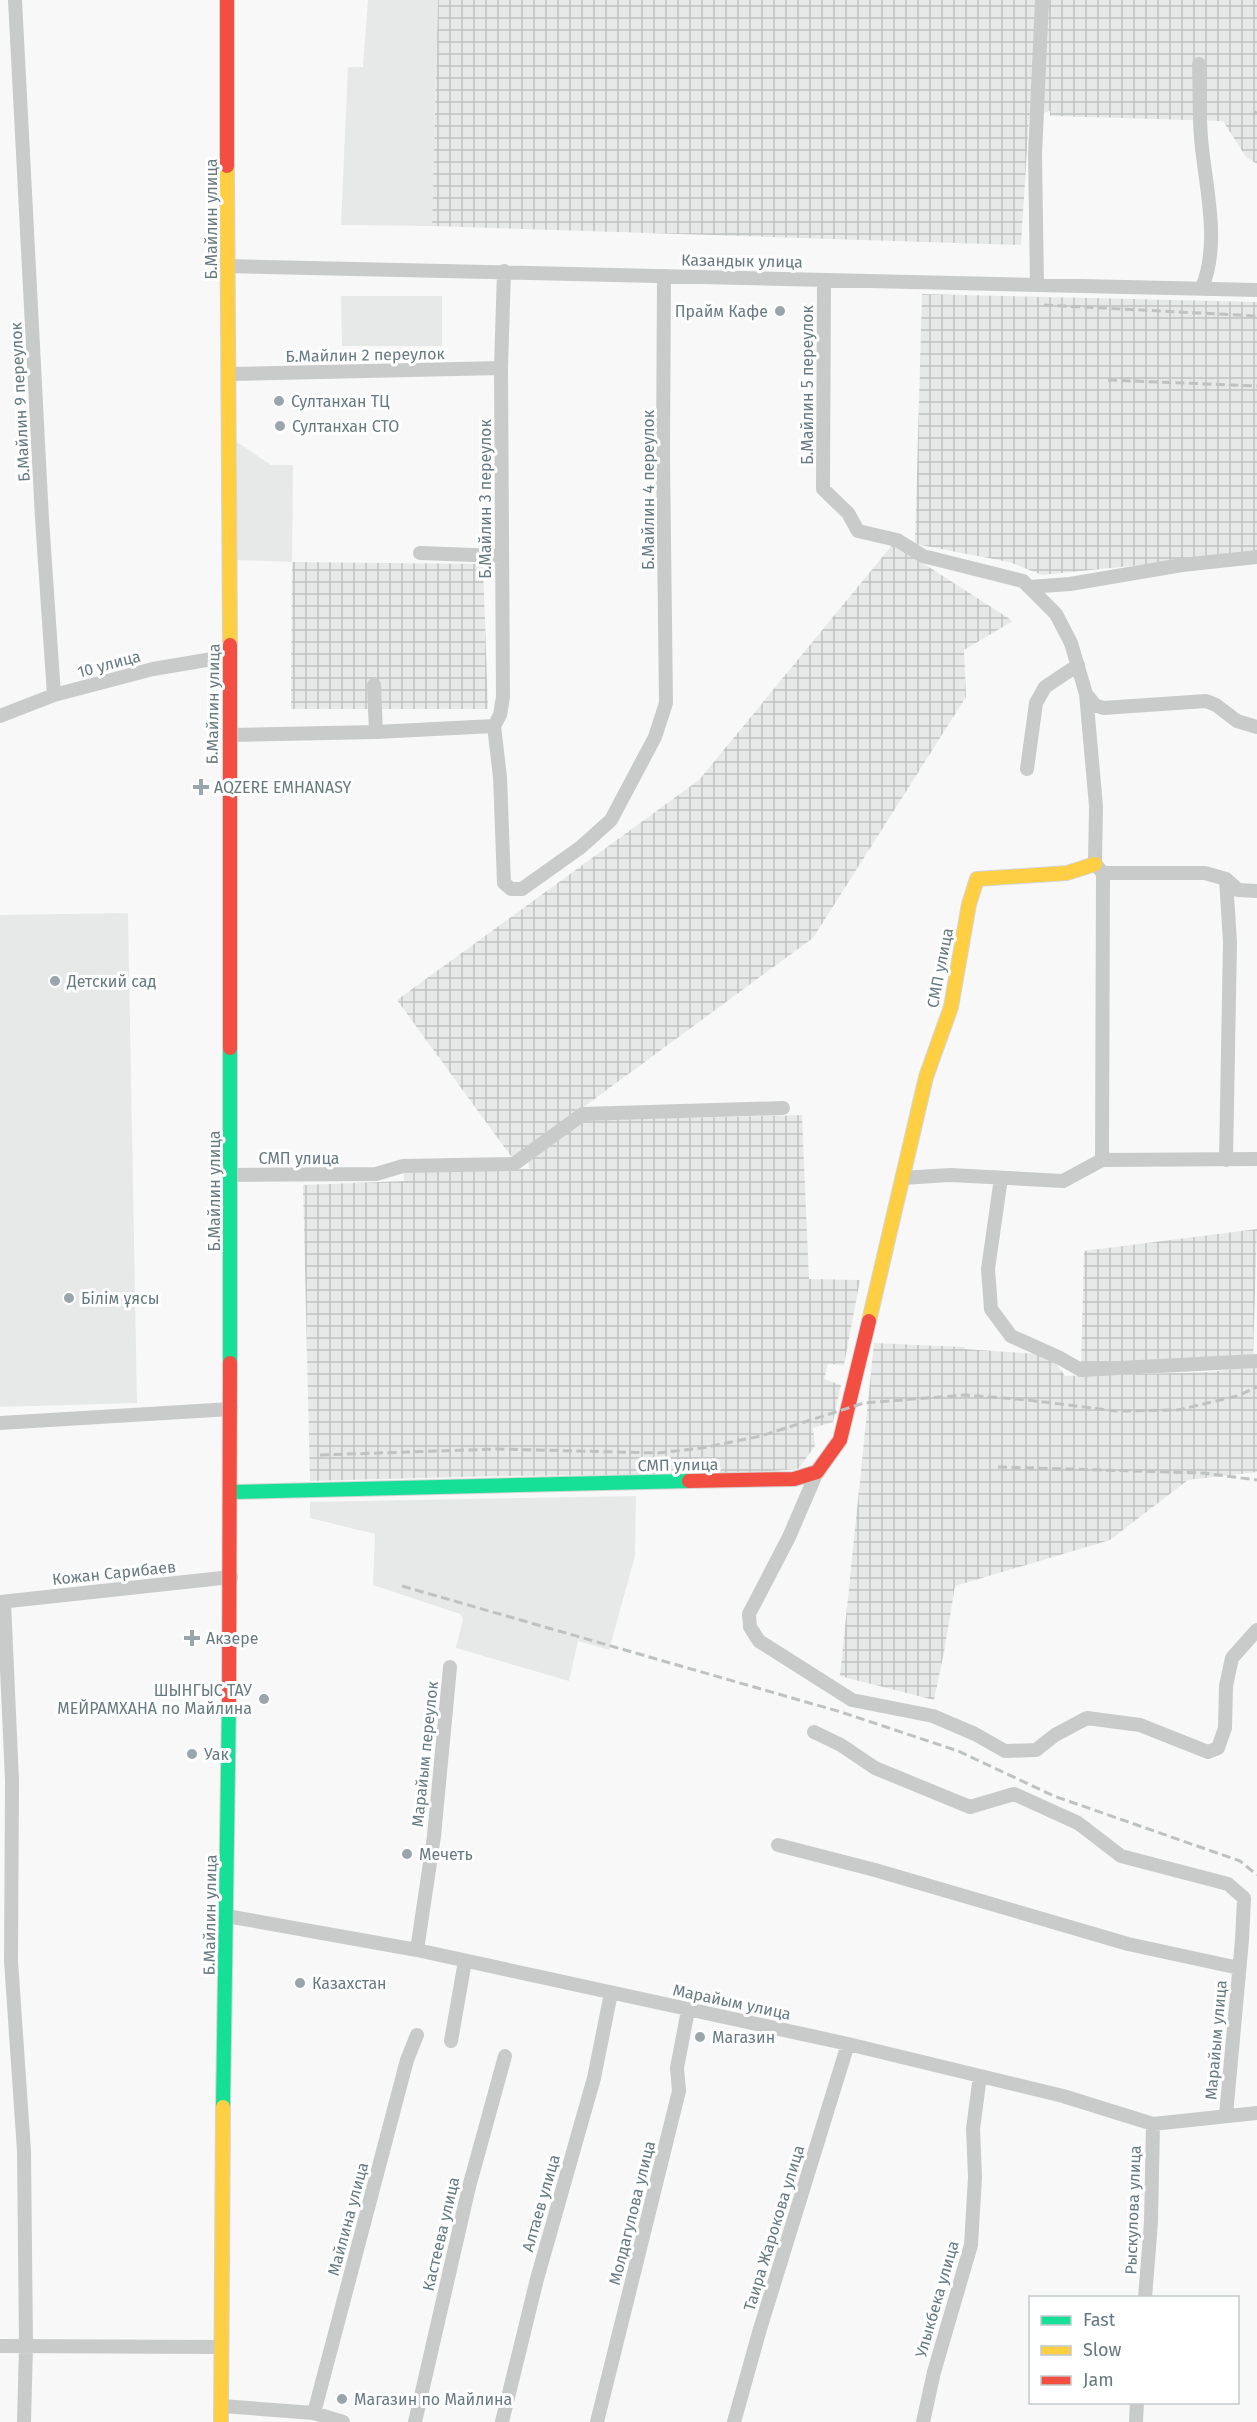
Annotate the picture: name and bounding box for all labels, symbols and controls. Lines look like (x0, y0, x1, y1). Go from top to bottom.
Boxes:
street label: Б.Майлин улица (202, 159, 221, 279)
street label: Казандык улица (681, 250, 803, 272)
place label: Прайм Кафе (675, 302, 768, 321)
marker: Прайм Кафе (773, 304, 787, 318)
street label: Б.Майлин 5 переулок (798, 305, 817, 465)
street label: Б.Майлин 9 переулок (6, 321, 34, 482)
street label: Б.Майлин 2 переулок (285, 344, 446, 366)
place label: Султанхан ТЦ (291, 392, 390, 411)
marker: Султанхан ТЦ (272, 394, 286, 408)
street label: Б.Майлин 4 переулок (639, 409, 658, 570)
place label: Султанхан СТО (292, 417, 399, 436)
marker: Султанхан СТО (273, 419, 287, 433)
street label: Б.Майлин 3 переулок (476, 419, 495, 579)
street label: Б.Майлин улица (202, 643, 224, 765)
street label: 10 улица (75, 646, 143, 682)
marker: AQZERE EMHANASY (192, 778, 210, 796)
place label: AQZERE EMHANASY (214, 778, 352, 797)
street label: СМП улица (923, 926, 957, 1010)
place label: Детский сад (66, 972, 156, 991)
marker: Детский сад (48, 974, 62, 988)
street label: Б.Майлин улица (205, 1131, 224, 1251)
street label: СМП улица (259, 1149, 339, 1168)
place label: Білім ұясы (81, 1289, 159, 1308)
marker: Білім ұясы (62, 1291, 76, 1305)
street label: СМП улица (637, 1455, 719, 1475)
street label: Кожан Сарибаев (51, 1557, 177, 1589)
marker: Акзере (183, 1629, 201, 1647)
place label: Акзере (206, 1629, 258, 1648)
street label: Марайым переулок (408, 1680, 442, 1828)
place label: ШЫНГЫС ТАУ МЕЙРАМХАНА по Майлина (57, 1681, 252, 1718)
marker: ШЫНГЫС ТАУ МЕЙРАМХАНА по Майлина (257, 1692, 271, 1706)
place label: Уак (204, 1745, 229, 1764)
marker: Уак (185, 1747, 199, 1761)
place label: Мечеть (419, 1845, 473, 1864)
marker: Мечеть (400, 1847, 414, 1861)
street label: Б.Майлин улица (199, 1854, 221, 1976)
place label: Казахстан (312, 1974, 387, 1993)
marker: Казахстан (293, 1976, 307, 1990)
street label: Марайым улица (1201, 1979, 1231, 2101)
street label: Марайым улица (671, 1980, 793, 2024)
place label: Магазин (712, 2028, 775, 2047)
marker: Магазин (693, 2030, 707, 2044)
street label: Молдагулова улица (605, 2139, 659, 2287)
street label: Таира Жарокова улица (740, 2143, 808, 2313)
street label: Рыскулова улица (1121, 2145, 1145, 2275)
street label: Алтаев улица (518, 2152, 564, 2254)
street label: Майлина улица (324, 2160, 372, 2278)
street label: Кастеева улица (419, 2175, 463, 2293)
street label: Улыкбека улица (911, 2238, 963, 2360)
legend (1029, 2296, 1239, 2404)
text: Fast (1083, 2309, 1116, 2331)
text: Slow (1083, 2339, 1122, 2361)
text: Jam (1083, 2369, 1114, 2391)
place label: Магазин по Майлина (354, 2390, 512, 2409)
marker: Магазин по Майлина (335, 2392, 349, 2406)

